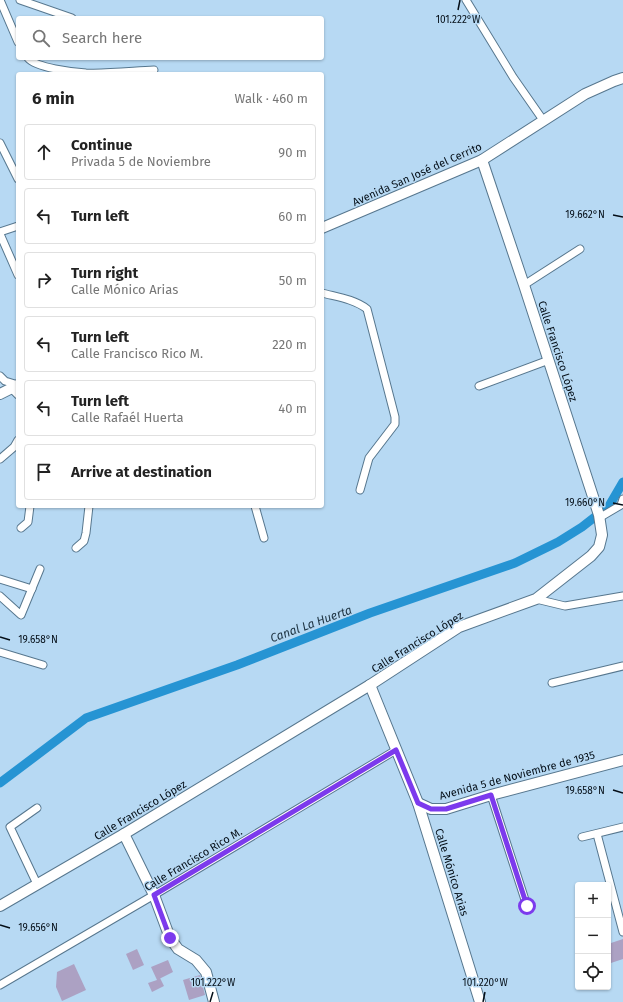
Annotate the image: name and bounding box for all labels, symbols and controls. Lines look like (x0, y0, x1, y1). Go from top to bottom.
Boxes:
text: 101.222°W (436, 14, 481, 26)
search box (16, 16, 324, 60)
icon: search (30, 27, 52, 49)
text: Search here (62, 29, 142, 47)
text: 6 min (32, 88, 75, 109)
text: Walk · 460 m (235, 91, 308, 106)
text: Continue (71, 136, 132, 154)
street label: Avenida San José del Cerrito (350, 140, 484, 209)
icon: ahead (33, 141, 55, 163)
text: 90 m (278, 145, 307, 160)
text: Privada 5 de Noviembre (71, 154, 211, 169)
icon: left (33, 205, 55, 227)
text: Turn left (71, 207, 129, 225)
text: 60 m (278, 209, 307, 224)
text: 19.662°N (565, 209, 605, 221)
text: Turn right (71, 264, 138, 282)
icon: right (33, 269, 55, 291)
text: 50 m (279, 273, 307, 288)
text: Calle Mónico Arias (71, 282, 178, 297)
street label: Calle Francisco López (535, 299, 580, 403)
text: Turn left (71, 328, 129, 346)
icon: left (33, 333, 55, 355)
text: 220 m (272, 337, 307, 352)
text: Calle Francisco Rico M. (71, 346, 203, 361)
text: Turn left (71, 392, 129, 410)
icon: left (33, 397, 55, 419)
text: 40 m (278, 401, 307, 416)
text: Calle Rafaél Huerta (71, 410, 184, 425)
icon: arrive (33, 461, 55, 483)
text: Arrive at destination (71, 463, 212, 481)
text: 19.660°N (565, 497, 605, 509)
water label: Canal La Huerta (268, 603, 354, 645)
street label: Calle Francisco López (369, 609, 466, 676)
text: 19.658°N (18, 634, 58, 646)
street label: Avenida 5 de Noviembre de 1935 (438, 748, 597, 803)
street label: Calle Francisco López (92, 778, 189, 843)
text: 19.658°N (565, 785, 605, 797)
street label: Calle Francisco Rico M. (142, 825, 245, 894)
street label: Calle Mónico Arias (432, 827, 471, 917)
map controls (575, 882, 611, 990)
button: + (575, 882, 611, 918)
route start (518, 897, 536, 915)
button: − (575, 918, 611, 954)
text: 19.656°N (18, 922, 58, 934)
route end (161, 929, 179, 947)
button: locate (575, 954, 611, 990)
text: 101.222°W (191, 977, 236, 989)
text: 101.220°W (462, 977, 508, 989)

